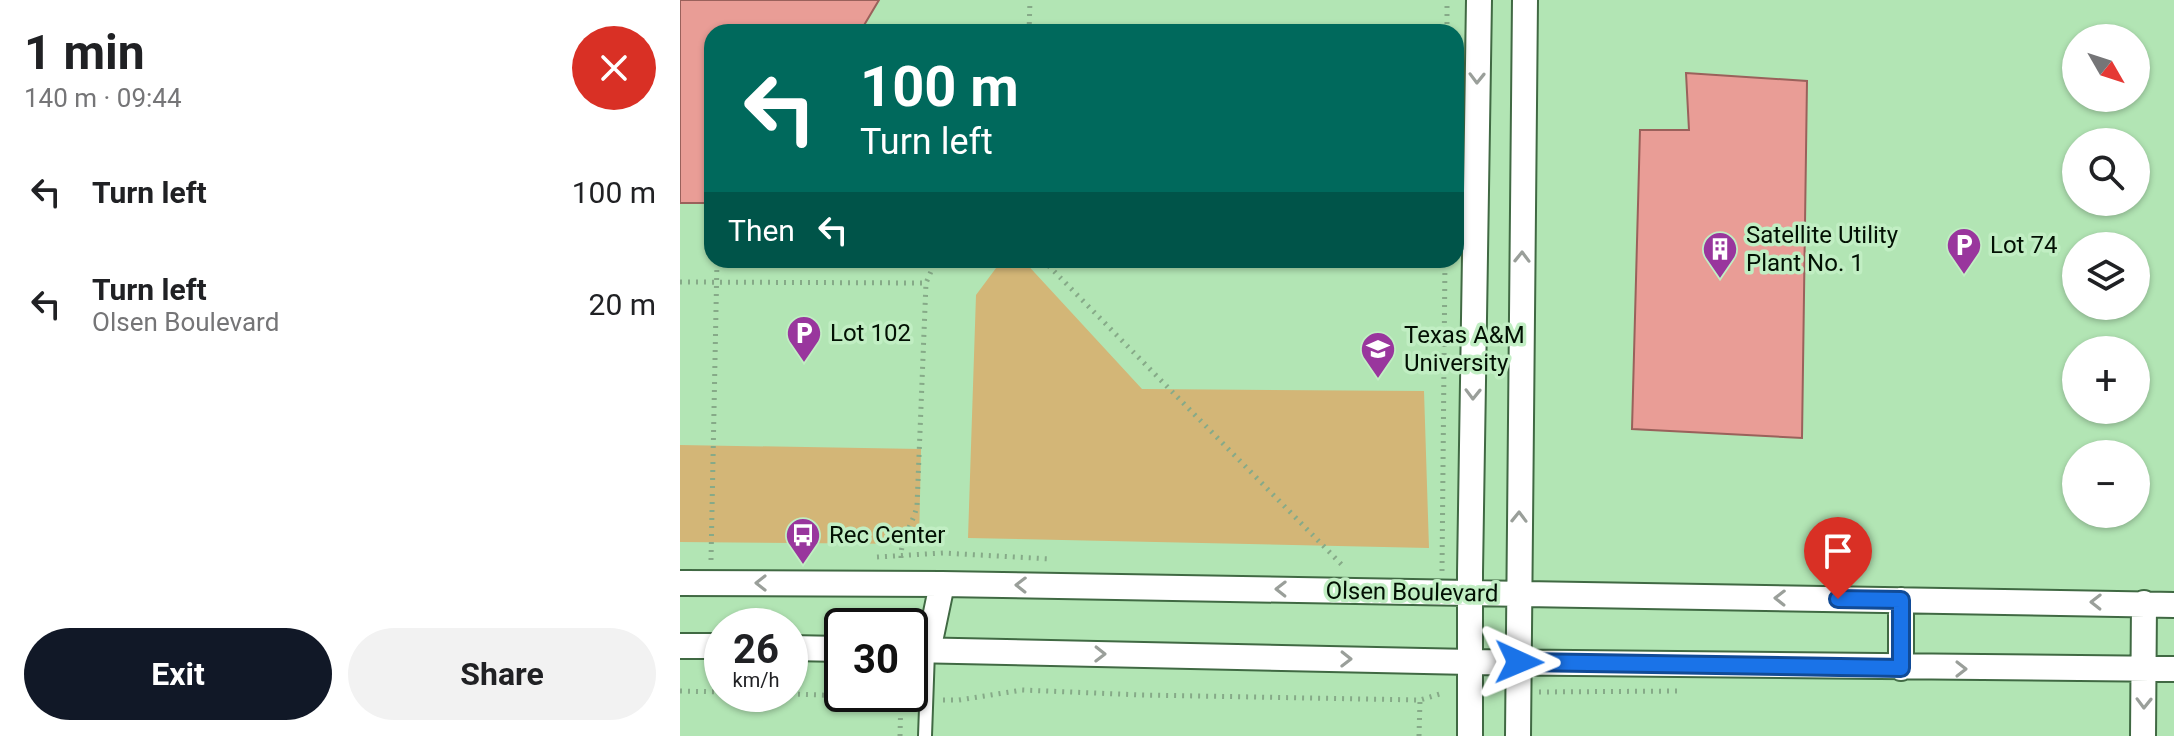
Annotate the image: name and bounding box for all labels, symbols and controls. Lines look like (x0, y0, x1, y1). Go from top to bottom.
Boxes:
text: 1 min (24, 24, 145, 81)
north arrow (2062, 24, 2150, 112)
map controls (2062, 24, 2150, 528)
button: close (572, 26, 656, 110)
text: 100 m (860, 54, 1019, 120)
icon: left (728, 56, 832, 160)
one-way arrow (1469, 72, 1486, 85)
text: 140 m · 09:44 (24, 83, 182, 113)
text: Turn left (860, 121, 993, 163)
button: search (2062, 128, 2150, 216)
icon: left (24, 170, 68, 214)
text: Turn left (92, 175, 207, 210)
text: 100 m (572, 175, 656, 210)
icon: left (811, 208, 855, 252)
text: Then (728, 213, 795, 248)
place label: Satellite Utility Plant No. 1 (1746, 221, 1899, 277)
parking icon: Lot 74 (1945, 226, 1983, 276)
building icon: Satellite Utility Plant No. 1 (1701, 230, 1739, 280)
place label: Lot 74 (1990, 231, 2057, 259)
button: layers (2062, 232, 2150, 320)
one-way arrow (1513, 250, 1531, 263)
text: Turn left (92, 272, 207, 307)
icon: left (24, 282, 68, 326)
text: 20 m (589, 287, 656, 322)
text: Olsen Boulevard (92, 307, 279, 337)
parking icon: Lot 102 (785, 314, 823, 364)
place label: Lot 102 (830, 319, 911, 347)
place label: Texas A&M University (1404, 321, 1525, 377)
school or university icon: Texas A&M University (1359, 330, 1397, 380)
button: + (2062, 336, 2150, 424)
one-way arrow (1464, 388, 1481, 401)
button: − (2062, 440, 2150, 528)
one-way arrow (1510, 510, 1527, 523)
bus stop icon: Rec Center (784, 516, 822, 566)
pin (1804, 517, 1872, 599)
place label: Rec Center (829, 521, 945, 549)
icon: arrive (1816, 529, 1860, 573)
one-way arrow (754, 574, 767, 592)
one-way arrow (1014, 576, 1027, 594)
street label: Olsen Boulevard (1325, 576, 1499, 608)
one-way arrow (1274, 581, 1287, 598)
one-way arrow (1773, 589, 1786, 607)
one-way arrow (2089, 594, 2102, 611)
speed limit sign: 30 (824, 608, 928, 712)
position arrow (1477, 620, 1561, 704)
text: 26 (733, 626, 779, 673)
button: Exit (24, 628, 332, 720)
button: Share (348, 628, 656, 720)
one-way arrow (1094, 645, 1107, 663)
one-way arrow (1340, 650, 1353, 667)
one-way arrow (1955, 660, 1968, 678)
text: km/h (733, 668, 779, 692)
one-way arrow (2135, 697, 2153, 710)

